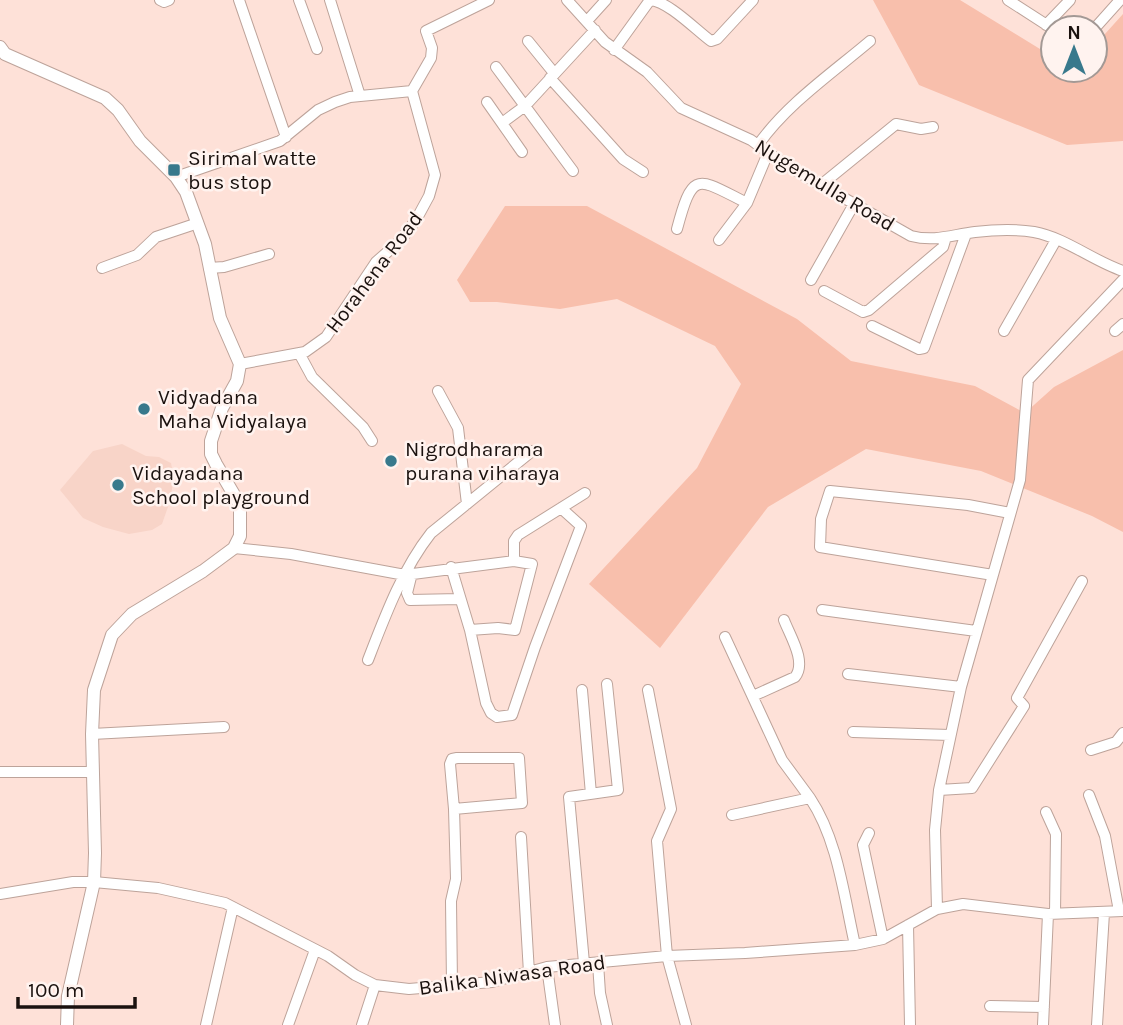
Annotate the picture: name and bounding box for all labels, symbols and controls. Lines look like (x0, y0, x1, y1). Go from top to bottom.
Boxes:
north arrow (1039, 14, 1109, 84)
text: N (1067, 22, 1081, 44)
street label: Nugemulla Road (751, 134, 899, 236)
place label: Sirimal watte bus stop (188, 146, 316, 194)
marker: Sirimal watte bus stop (166, 162, 182, 178)
street label: Horahena Road (321, 207, 427, 337)
place label: Vidyadana Maha Vidyalaya (158, 385, 307, 433)
marker: Vidyadana Maha Vidyalaya (136, 401, 152, 417)
place label: Nigrodharama purana viharaya (405, 437, 560, 485)
marker: Nigrodharama purana viharaya (383, 453, 399, 469)
place label: Vidayadana School playground (132, 461, 310, 509)
marker: Vidayadana School playground (110, 477, 126, 493)
street label: Balika Niwasa Road (417, 950, 607, 1000)
scale bar (18, 965, 135, 1009)
text: 100 m (28, 978, 85, 1002)

